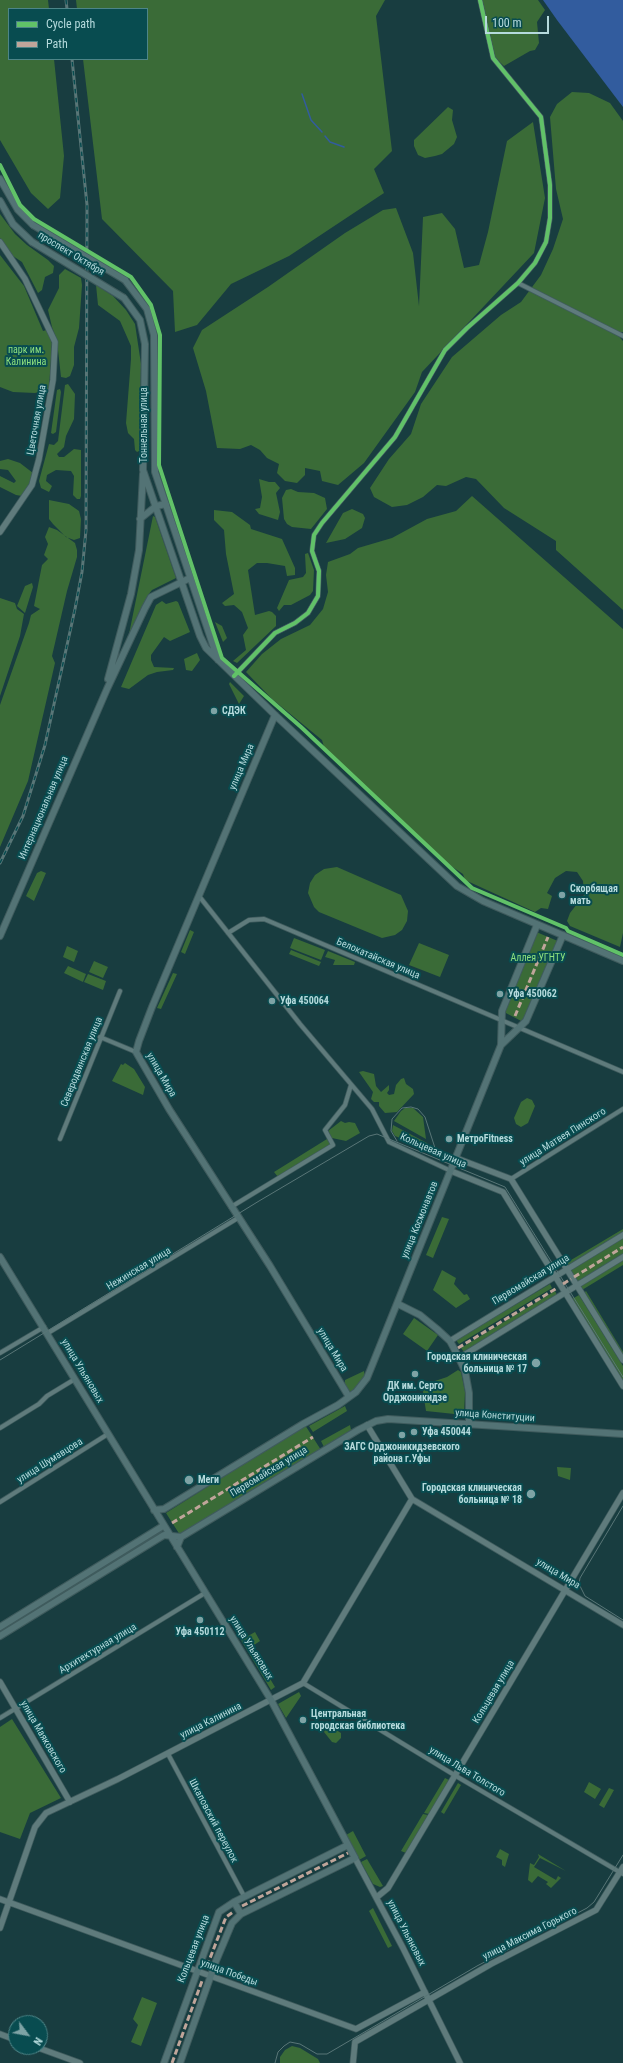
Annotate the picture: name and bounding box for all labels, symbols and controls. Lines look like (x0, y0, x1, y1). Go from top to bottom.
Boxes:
legend (8, 8, 148, 60)
scale bar (487, 8, 551, 34)
text: 100 m (492, 16, 522, 30)
text: Cycle path (46, 17, 95, 31)
text: Path (46, 37, 68, 51)
street label: проспект Октября (36, 229, 106, 279)
park label: парк им. Калинина (6, 344, 46, 368)
street label: Цветочная улица (25, 384, 49, 456)
street label: Тоннельная улица (138, 387, 150, 463)
place label: СДЭК (222, 705, 246, 717)
marker: СДЭК (209, 706, 219, 716)
street label: улица Мира (227, 742, 257, 792)
street label: Интернациональная улица (17, 755, 71, 861)
place label: Скорбящая мать (570, 883, 618, 906)
marker: Скорбящая мать (557, 890, 567, 900)
street label: Белокатайская улица (335, 936, 421, 982)
park label: Аллея УГНТУ (511, 952, 565, 964)
place label: Уфа 450062 (508, 988, 557, 1000)
marker: Уфа 450062 (495, 989, 505, 999)
place label: Уфа 450064 (280, 995, 329, 1007)
marker: Уфа 450064 (267, 996, 277, 1006)
street label: Северодвинская улица (58, 1015, 106, 1109)
street label: улица Мира (144, 1051, 178, 1099)
street label: улица Матвея Пинского (518, 1106, 608, 1168)
street label: Кольцевая улица (398, 1131, 468, 1171)
place label: МетроFitness (457, 1133, 513, 1145)
marker: МетроFitness (444, 1134, 454, 1144)
street label: улица Космонавтов (399, 1180, 441, 1260)
street label: Нежинская улица (105, 1245, 173, 1293)
street label: Первомайская улица (490, 1252, 572, 1308)
street label: улица Мира (314, 1326, 350, 1374)
street label: улица Ульяновых (58, 1337, 106, 1405)
place label: Городская клиническая больница № 17 (427, 1351, 527, 1374)
marker: Городская клиническая больница № 17 (530, 1357, 542, 1369)
marker: ДК им. Серго Орджоникидзе (410, 1369, 420, 1379)
place label: ДК им. Серго Орджоникидзе (383, 1380, 447, 1404)
street label: улица Конституции (455, 1407, 535, 1425)
place label: Уфа 450044 (422, 1426, 471, 1438)
marker: Уфа 450044 (409, 1427, 419, 1437)
marker: ЗАГС Орджоникидзевского района г.Уфы (397, 1430, 407, 1440)
street label: улица Шумавцова (15, 1436, 85, 1486)
place label: ЗАГС Орджоникидзевского района г.Уфы (344, 1441, 460, 1464)
street label: Первомайская улица (228, 1444, 310, 1500)
marker: Меги (183, 1474, 195, 1486)
place label: Меги (198, 1474, 219, 1486)
place label: Городская клиническая больница № 18 (422, 1482, 522, 1506)
marker: Городская клиническая больница № 18 (525, 1488, 537, 1500)
street label: улица Мира (534, 1556, 582, 1592)
street label: улица Ульяновых (227, 1614, 275, 1682)
marker: Уфа 450112 (195, 1615, 205, 1625)
street label: Архитектурная улица (57, 1621, 139, 1677)
place label: Уфа 450112 (176, 1626, 224, 1638)
street label: Кольцевая улица (470, 1658, 518, 1726)
street label: улица Маяковского (17, 1699, 69, 1775)
street label: улица Калинина (178, 1700, 244, 1742)
place label: Центральная городская библиотека (311, 1708, 405, 1732)
marker: Центральная городская библиотека (298, 1715, 308, 1725)
street label: улица Льва Толстого (427, 1745, 507, 1799)
street label: Шкаповский переулок (186, 1777, 240, 1865)
street label: улица Ульяновых (384, 1898, 428, 1968)
street label: улица Максима Горького (481, 1905, 579, 1963)
street label: Кольцевая улица (176, 1914, 212, 1984)
street label: улица Победы (199, 1957, 259, 1989)
north arrow (8, 2015, 48, 2055)
text: N (30, 2035, 45, 2047)

